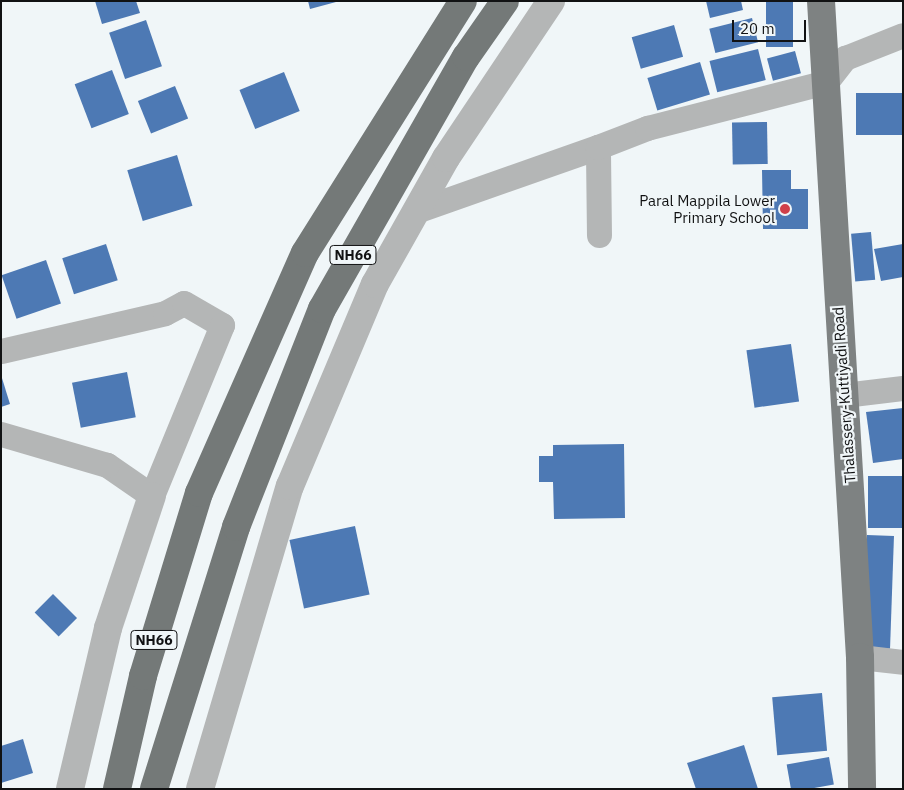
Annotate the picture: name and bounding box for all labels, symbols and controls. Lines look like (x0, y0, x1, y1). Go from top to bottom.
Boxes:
scale bar (734, 10, 808, 42)
text: 20 m (740, 19, 775, 38)
place label: Paral Mappila Lower Primary School (639, 191, 775, 226)
marker: Paral Mappila Lower Primary School (779, 203, 791, 215)
road number: NH66 (329, 244, 377, 266)
street label: Thalassery-Kuttiyadi Road (829, 306, 859, 484)
road number: NH66 (130, 628, 178, 652)

